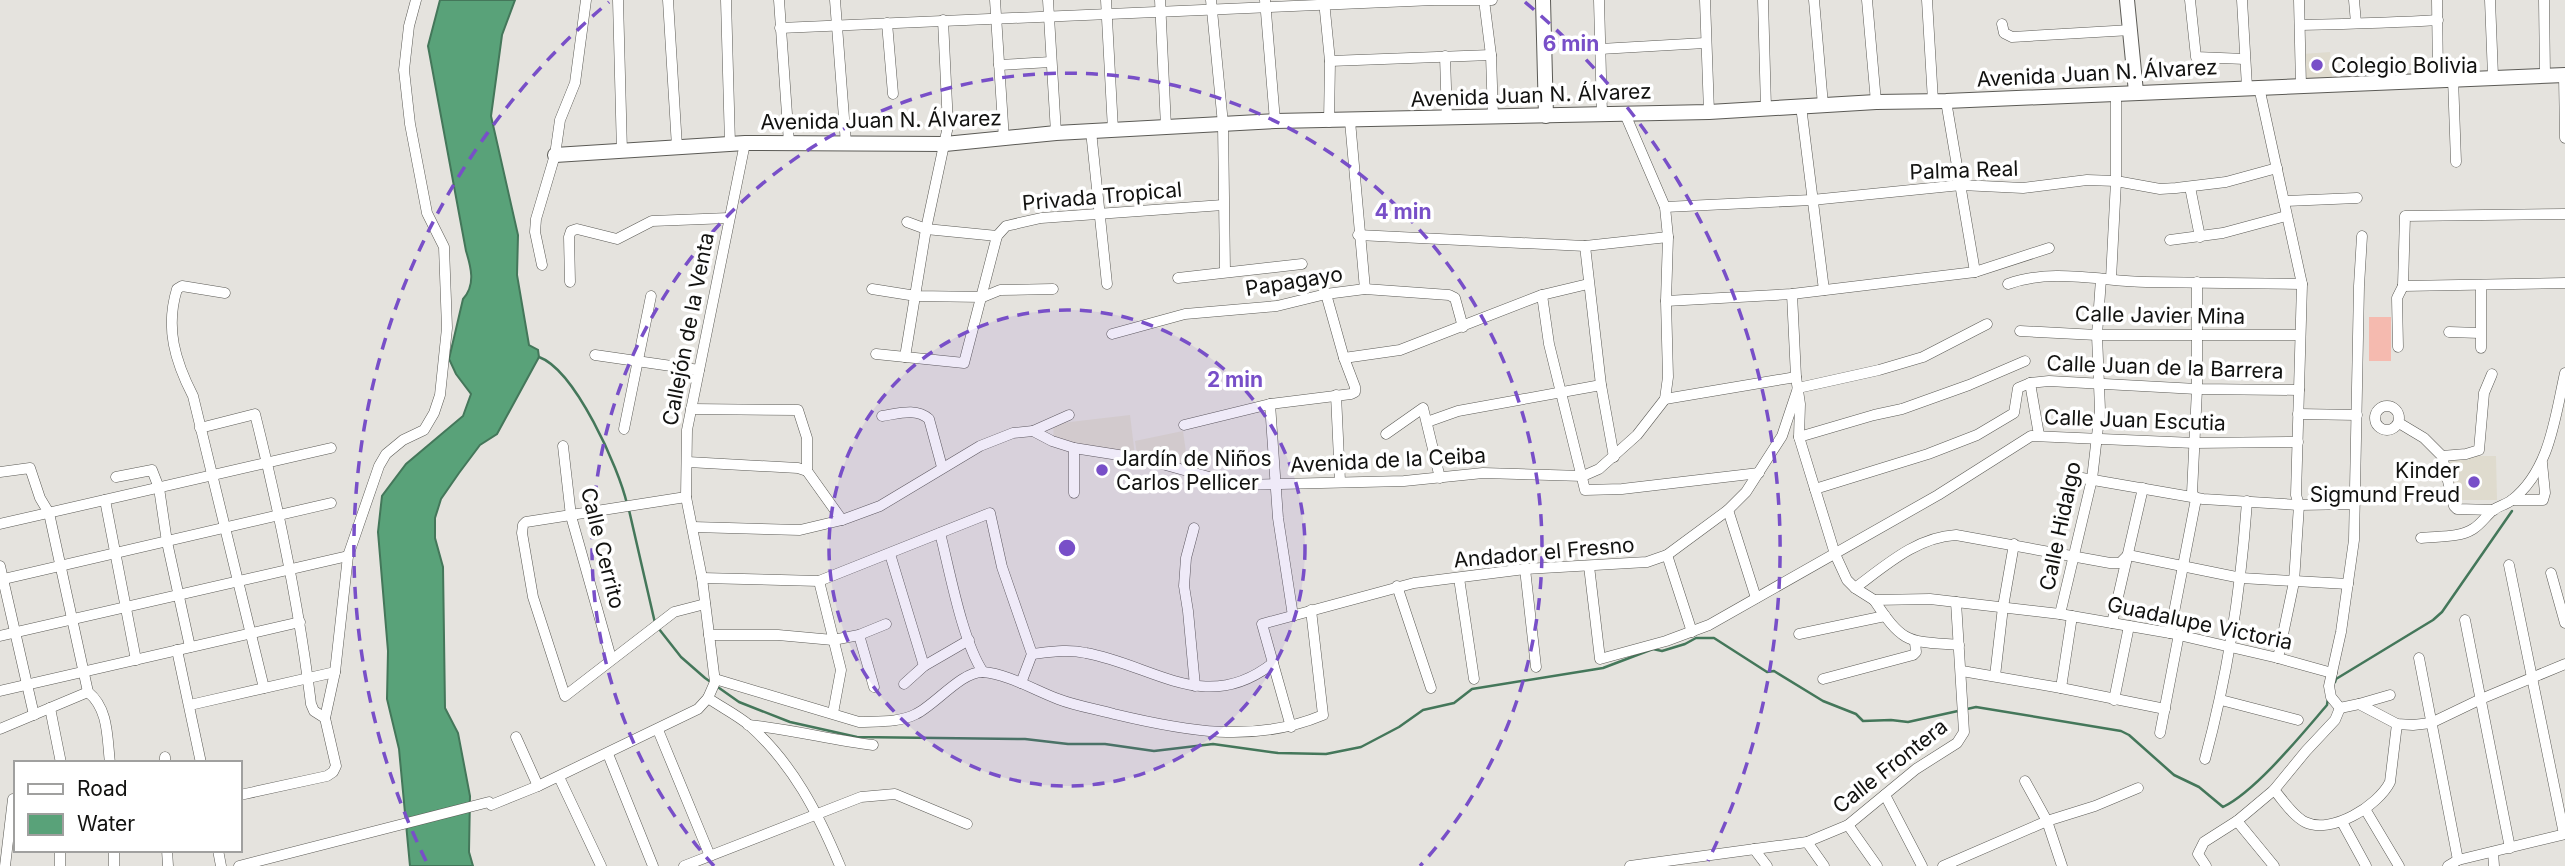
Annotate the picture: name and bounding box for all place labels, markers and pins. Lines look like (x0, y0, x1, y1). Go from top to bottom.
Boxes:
place label: Colegio Bolivia (2331, 53, 2478, 78)
marker: Colegio Bolivia (2309, 57, 2325, 73)
place label: Jardín de Niños Carlos Pellicer (1116, 446, 1272, 495)
place label: Kinder Sigmund Freud (2310, 458, 2460, 507)
marker: Jardín de Niños Carlos Pellicer (1094, 462, 1110, 478)
marker: Kinder Sigmund Freud (2466, 474, 2482, 490)
centre of rings (1055, 536, 1079, 560)

